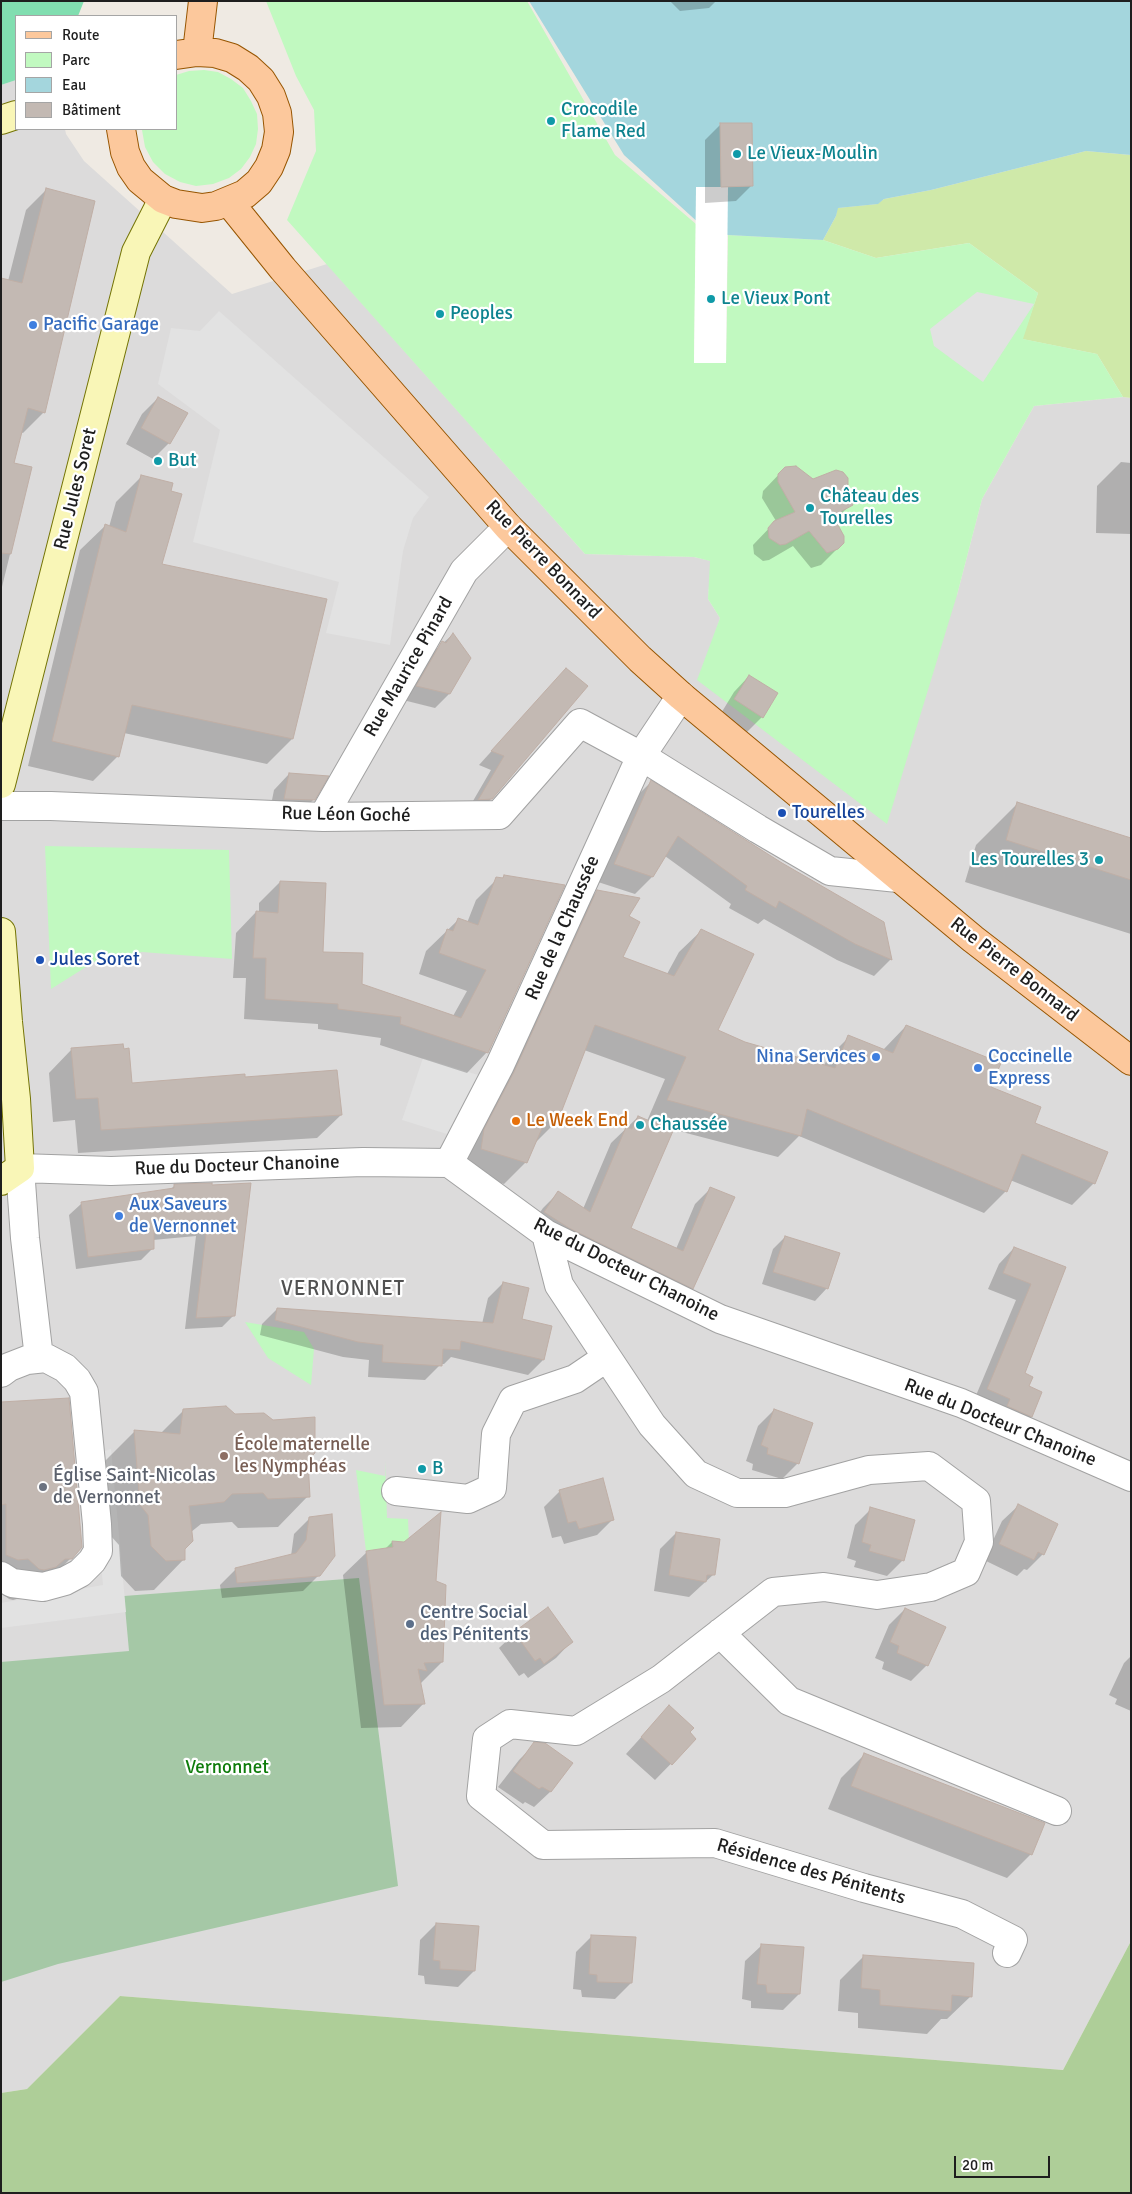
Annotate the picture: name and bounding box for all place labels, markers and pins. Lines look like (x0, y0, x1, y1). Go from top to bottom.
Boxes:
place label: Crocodile Flame Red (561, 99, 646, 143)
marker: Crocodile Flame Red (545, 115, 557, 127)
place label: Le Vieux-Moulin (747, 143, 878, 165)
marker: Le Vieux-Moulin (731, 148, 743, 160)
place label: Le Vieux Pont (721, 288, 830, 310)
marker: Le Vieux Pont (705, 293, 717, 305)
place label: Peoples (450, 303, 513, 325)
marker: Peoples (434, 308, 446, 320)
place label: Pacific Garage (43, 314, 159, 336)
marker: Pacific Garage (27, 319, 39, 331)
place label: But (168, 450, 197, 472)
marker: But (152, 455, 164, 467)
place label: Château des Tourelles (820, 486, 919, 530)
marker: Château des Tourelles (804, 502, 816, 514)
place label: Tourelles (792, 802, 865, 824)
marker: Tourelles (776, 807, 788, 819)
place label: Les Tourelles 3 (970, 849, 1089, 871)
marker: Les Tourelles 3 (1093, 854, 1105, 866)
place label: Jules Soret (50, 949, 140, 971)
marker: Jules Soret (34, 954, 46, 966)
place label: Nina Services (756, 1046, 866, 1068)
place label: Coccinelle Express (988, 1046, 1072, 1090)
marker: Nina Services (870, 1051, 882, 1063)
marker: Coccinelle Express (972, 1062, 984, 1074)
place label: Le Week End (526, 1110, 628, 1132)
place label: Chaussée (650, 1114, 727, 1136)
marker: Le Week End (510, 1115, 522, 1127)
marker: Chaussée (634, 1119, 646, 1131)
place label: Aux Saveurs de Vernonnet (129, 1194, 236, 1238)
marker: Aux Saveurs de Vernonnet (113, 1210, 125, 1222)
place label: École maternelle les Nymphéas (234, 1434, 370, 1478)
marker: École maternelle les Nymphéas (218, 1450, 230, 1462)
place label: B (432, 1458, 443, 1480)
marker: B (416, 1463, 428, 1475)
place label: Église Saint-Nicolas de Vernonnet (53, 1465, 216, 1509)
marker: Église Saint-Nicolas de Vernonnet (37, 1481, 49, 1493)
place label: Centre Social des Pénitents (420, 1602, 529, 1646)
marker: Centre Social des Pénitents (404, 1618, 416, 1630)

